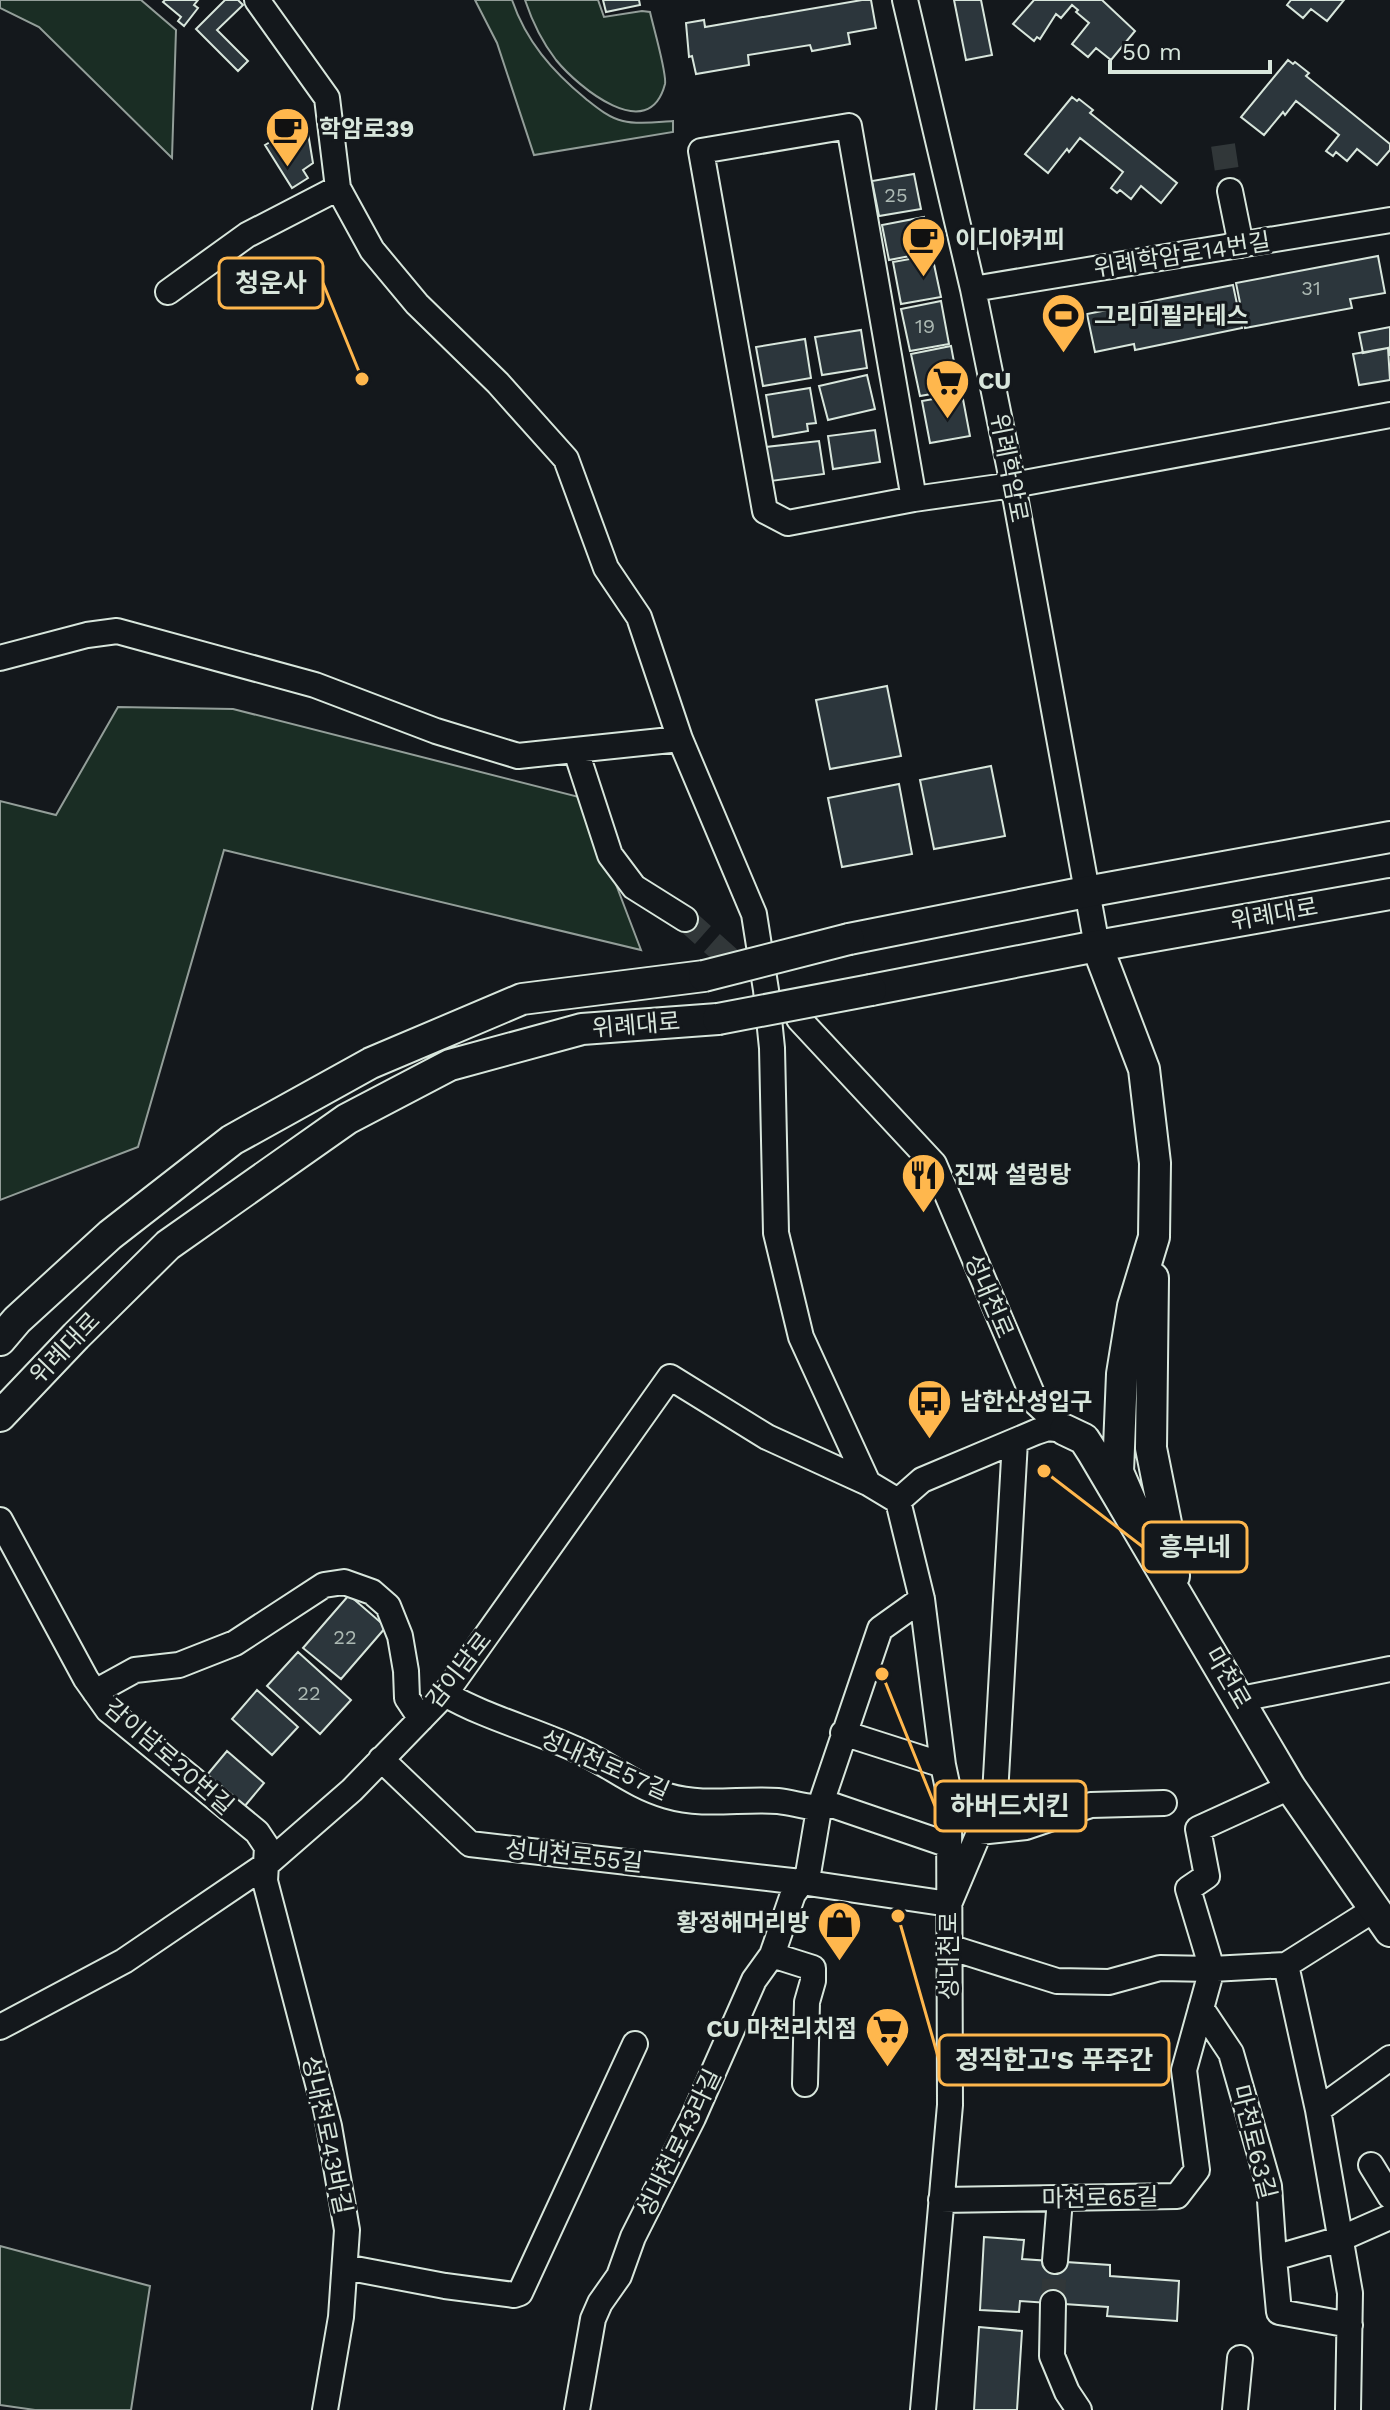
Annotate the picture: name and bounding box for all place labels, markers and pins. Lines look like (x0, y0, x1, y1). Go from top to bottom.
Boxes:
cafe icon: 학암로39 (264, 105, 312, 168)
place label: 학암로39 (319, 115, 414, 143)
cafe icon: 이디야커피 (900, 216, 948, 279)
place label: 이디야커피 (955, 226, 1065, 254)
callout: 청운사 (219, 258, 323, 308)
sports icon: 그리미필라테스 (1039, 292, 1087, 355)
place label: 그리미필라테스 (1094, 302, 1249, 330)
supermarket icon: CU (923, 357, 971, 420)
place label: CU (978, 367, 1011, 395)
restaurant icon: 진짜 설렁탕 (899, 1151, 947, 1214)
place label: 진짜 설렁탕 (954, 1161, 1071, 1189)
bus stop icon: 남한산성입구 (905, 1378, 953, 1441)
place label: 남한산성입구 (960, 1388, 1092, 1416)
callout: 흥부네 (1143, 1522, 1247, 1572)
callout: 하버드치킨 (935, 1781, 1086, 1831)
shop icon: 황정해머리방 (816, 1899, 864, 1962)
place label: 황정해머리방 (677, 1909, 809, 1937)
supermarket icon: CU 마천리치점 (864, 2005, 912, 2068)
place label: CU 마천리치점 (706, 2015, 857, 2043)
callout: 정직한고'S 푸주간 (939, 2035, 1169, 2085)

